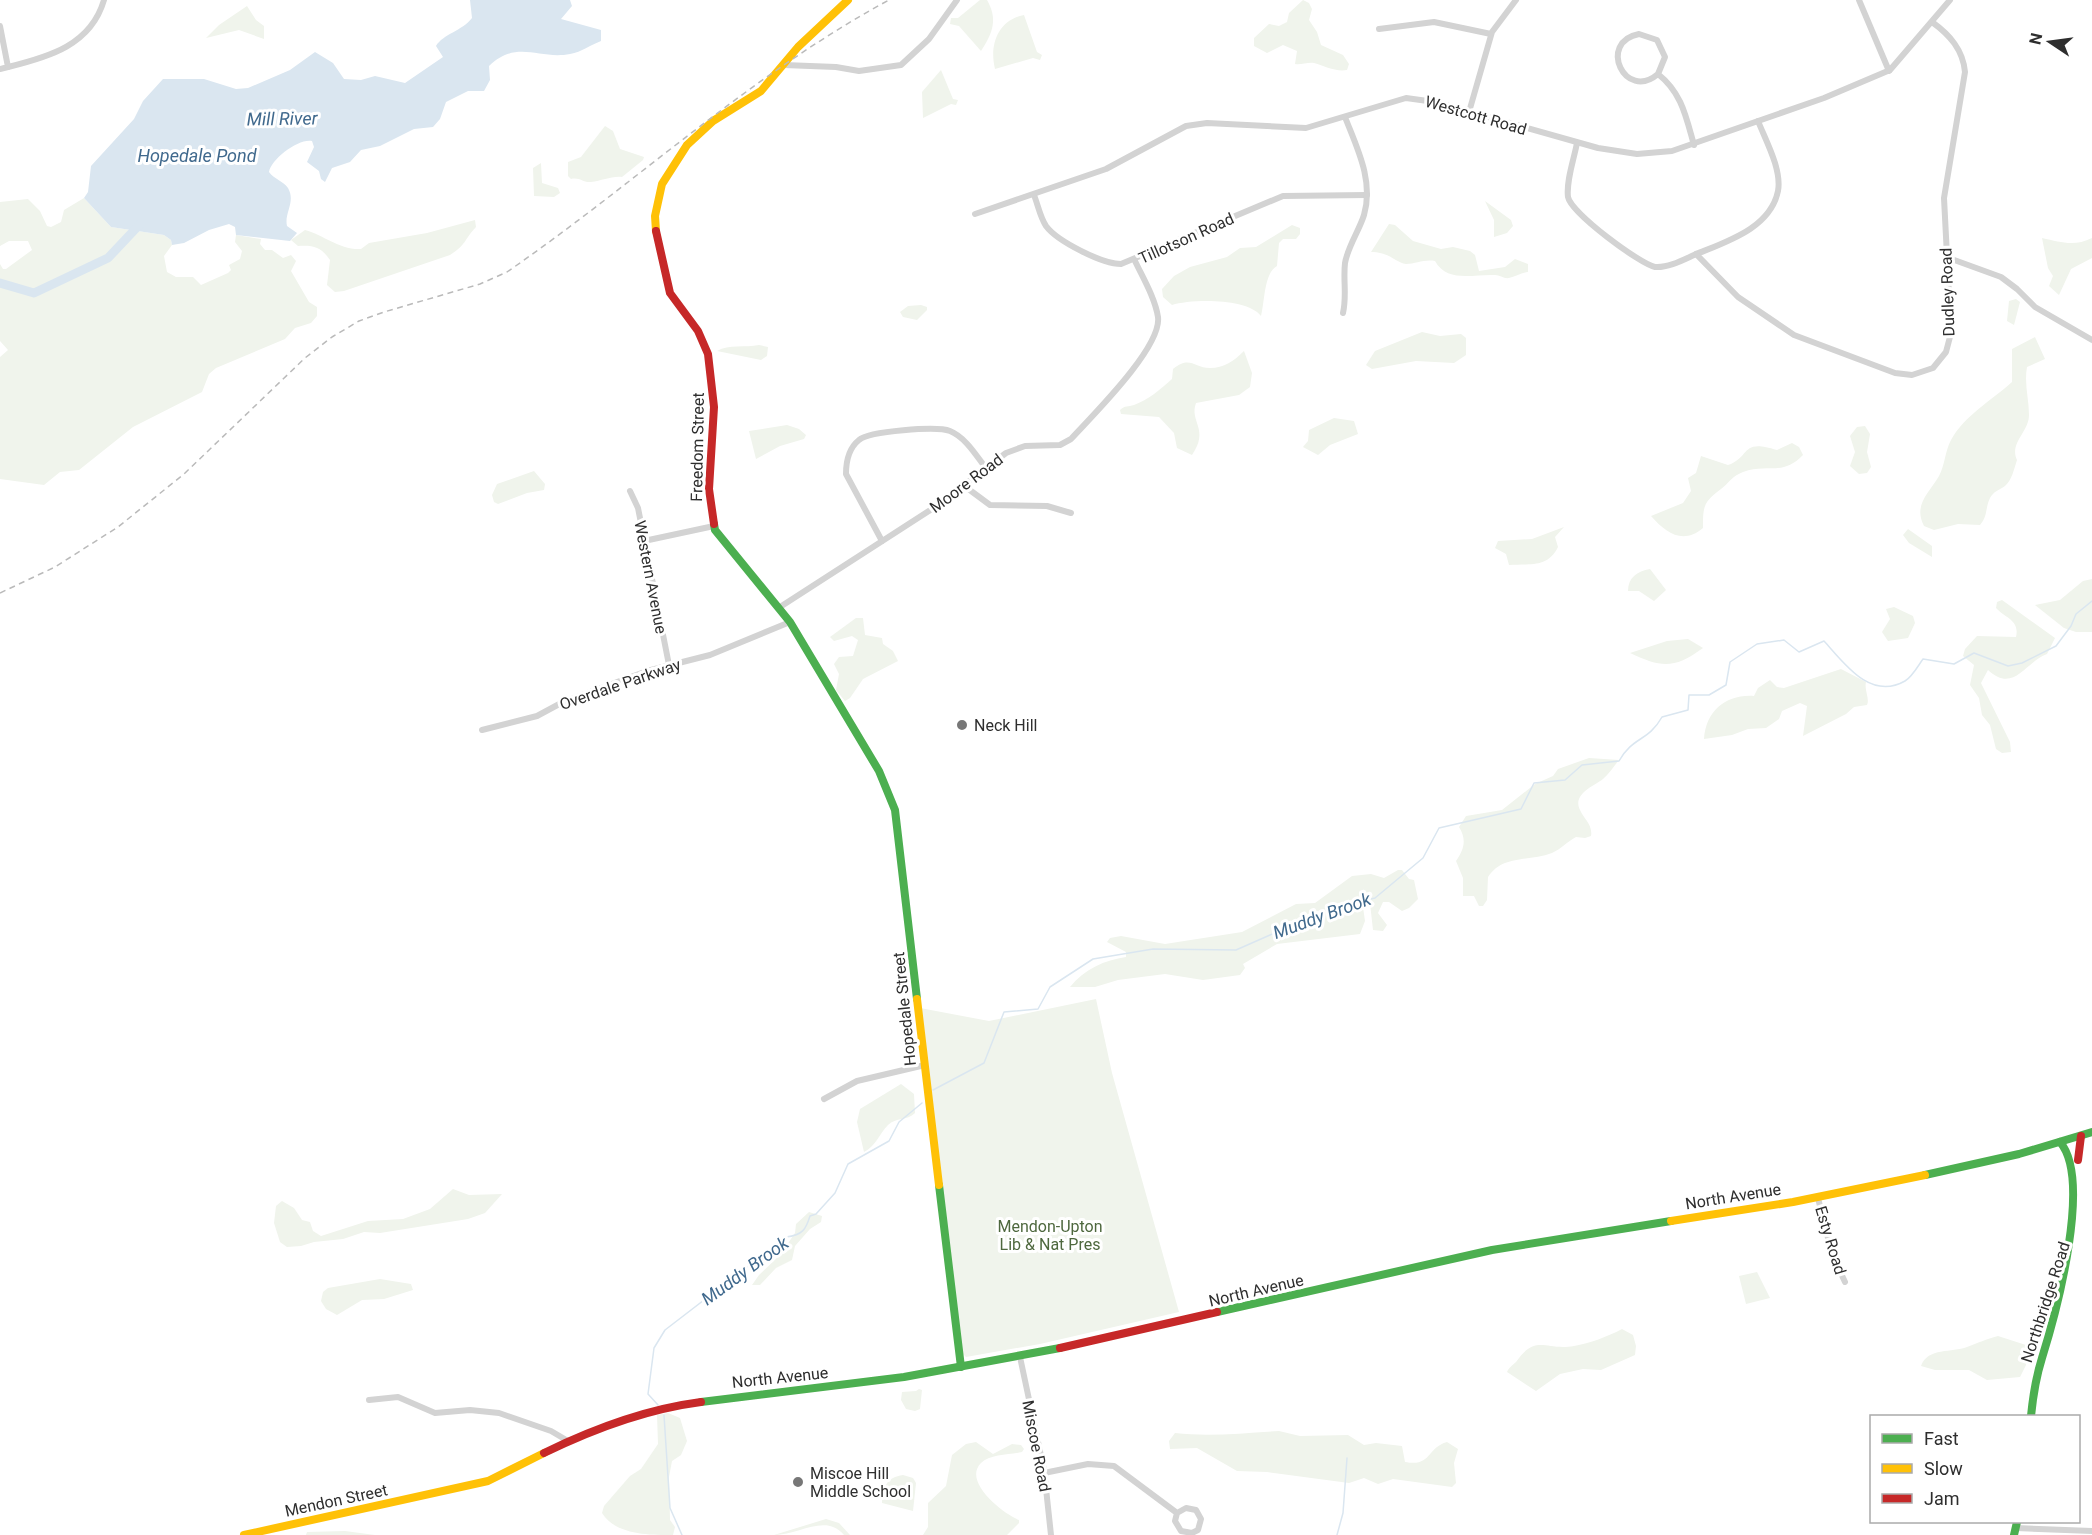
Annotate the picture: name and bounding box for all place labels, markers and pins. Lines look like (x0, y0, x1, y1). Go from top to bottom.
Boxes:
place label: Neck Hill (974, 716, 1037, 735)
marker: Neck Hill (955, 718, 969, 732)
place label: Miscoe Hill Middle School (810, 1464, 911, 1501)
marker: Miscoe Hill Middle School (791, 1475, 805, 1489)

